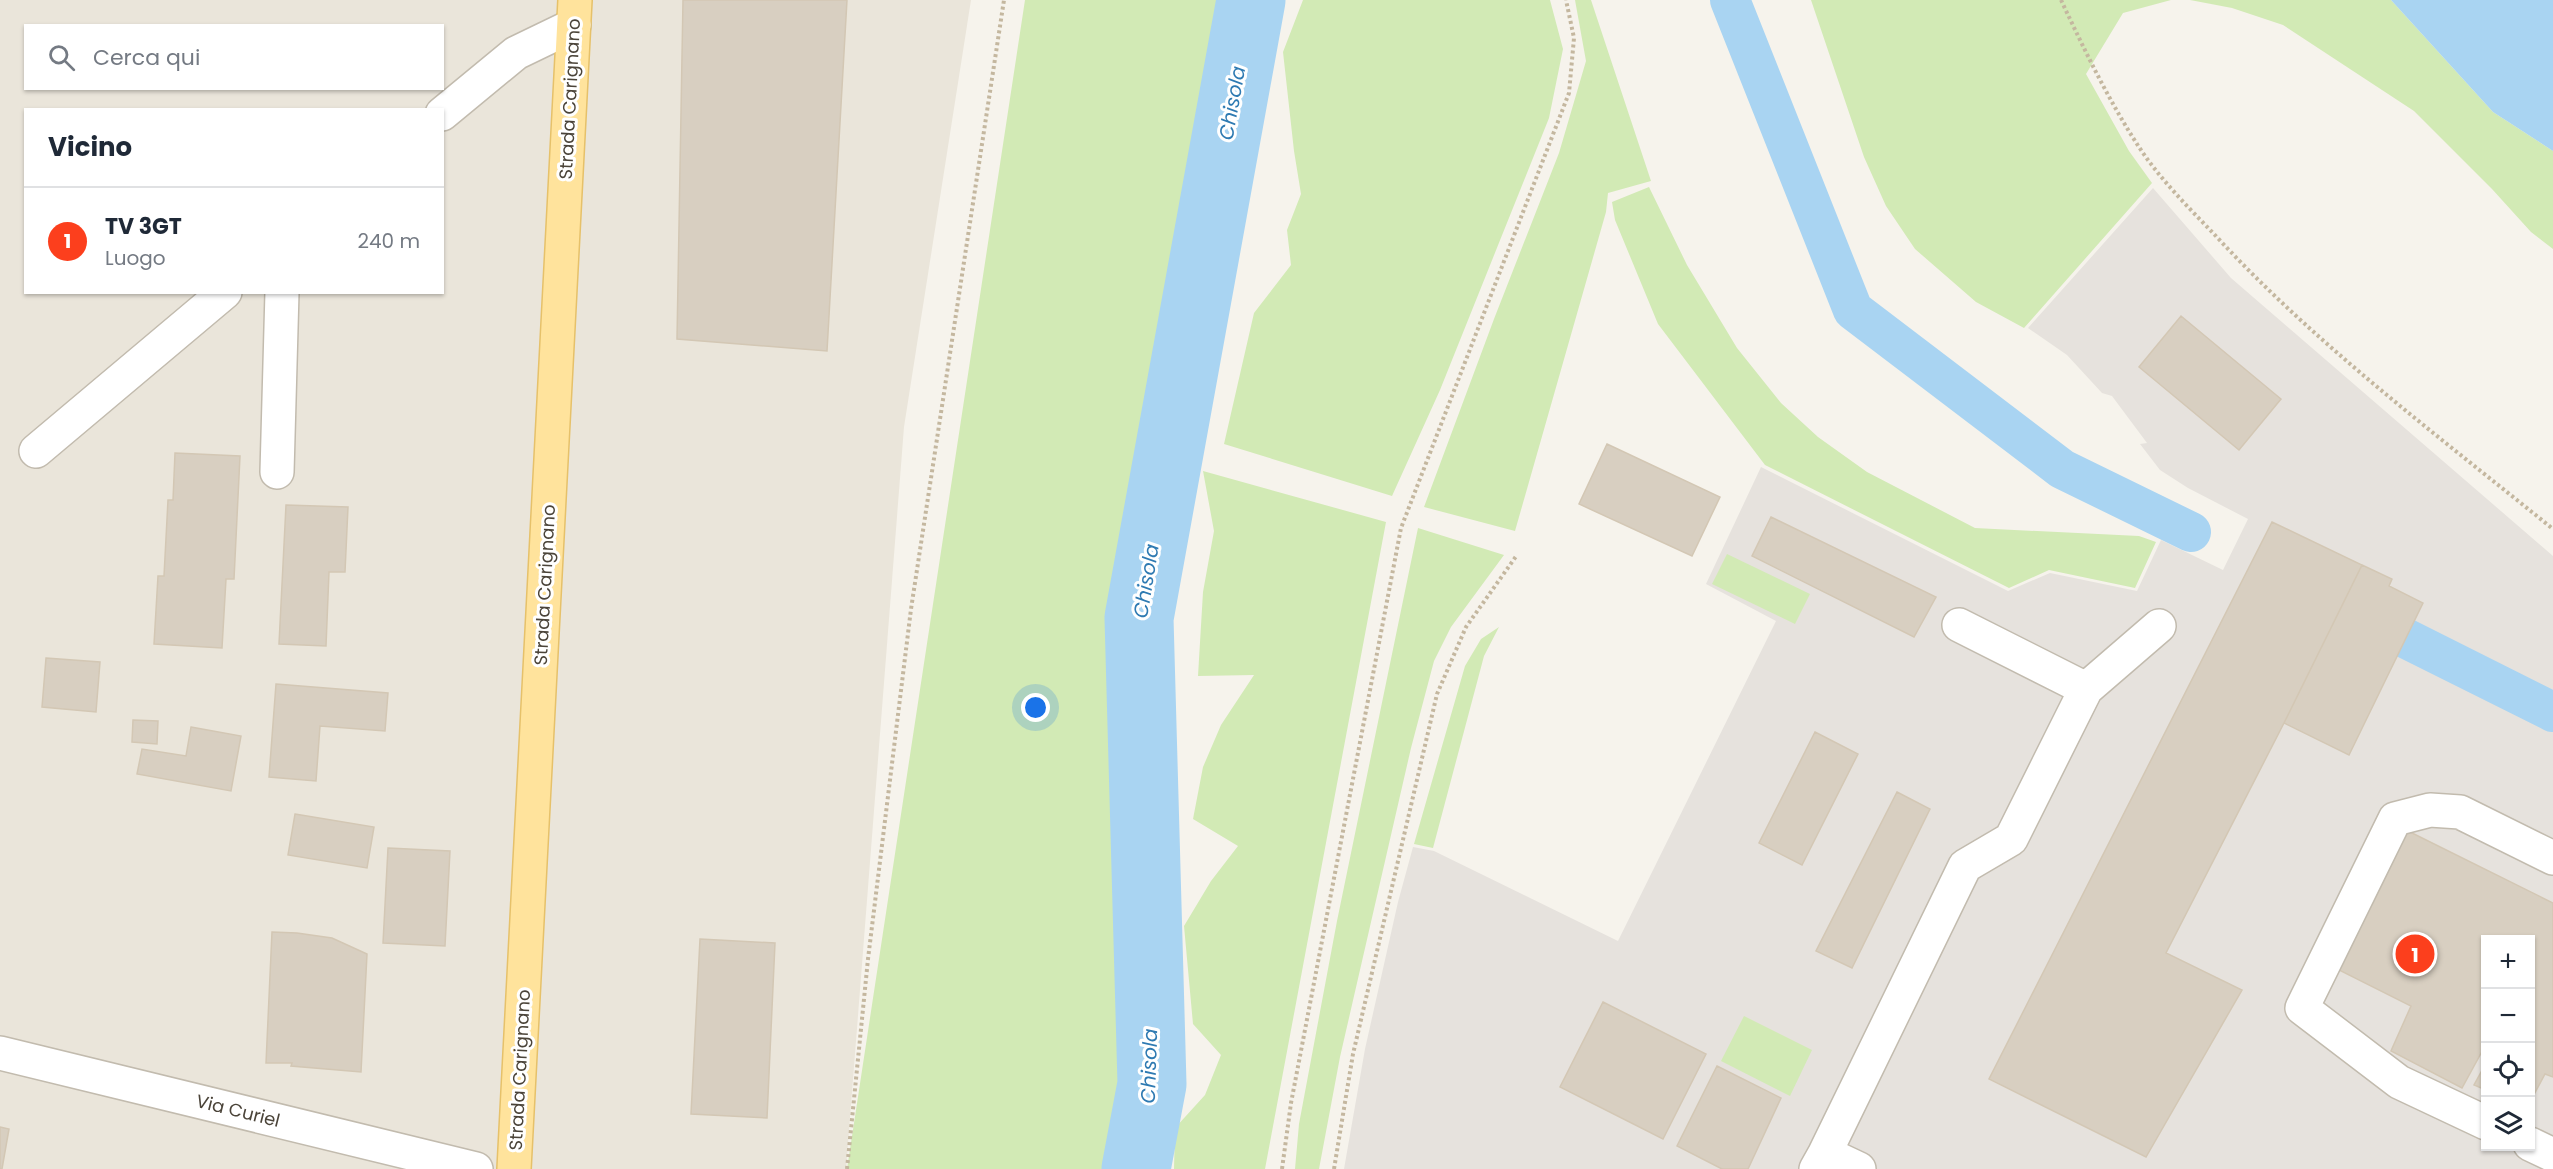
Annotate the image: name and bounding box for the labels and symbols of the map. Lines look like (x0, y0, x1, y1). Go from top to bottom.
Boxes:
street label: Strada Carignano (553, 18, 586, 180)
water label: Chisola (1212, 64, 1252, 142)
street label: Strada Carignano (528, 504, 561, 666)
water label: Chisola (1126, 542, 1166, 620)
your location (1021, 693, 1050, 722)
pin: 1 (2396, 932, 2434, 976)
street label: Strada Carignano (503, 989, 536, 1151)
water label: Chisola (1134, 1028, 1164, 1104)
street label: Via Curiel (194, 1088, 283, 1133)

